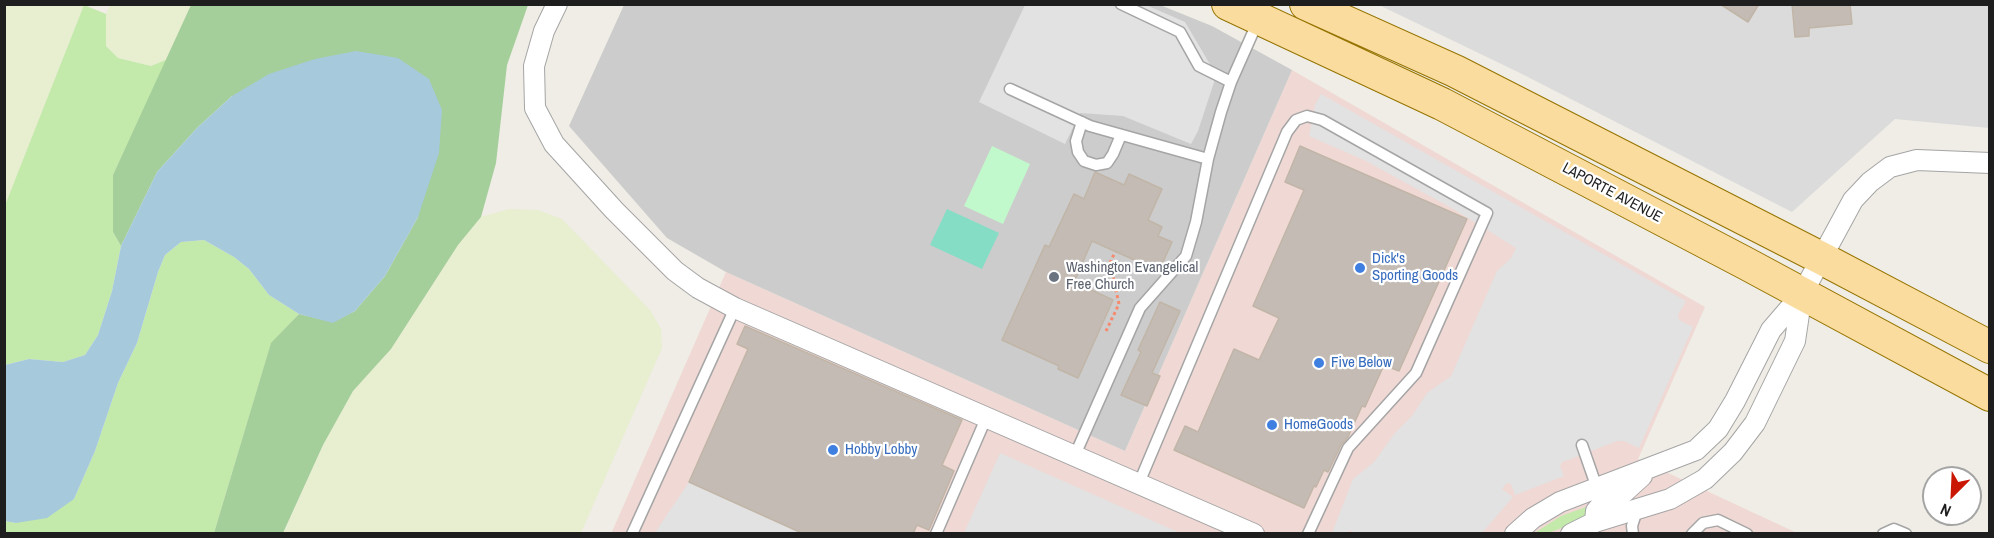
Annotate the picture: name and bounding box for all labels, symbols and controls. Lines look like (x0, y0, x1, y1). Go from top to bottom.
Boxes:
street label: LAPORTE AVENUE (1559, 159, 1665, 227)
place label: Dick's Sporting Goods (1372, 250, 1458, 285)
place label: Washington Evangelical Free Church (1066, 259, 1198, 294)
marker: Dick's Sporting Goods (1353, 261, 1367, 275)
marker: Washington Evangelical Free Church (1047, 270, 1061, 284)
place label: Five Below (1331, 354, 1392, 372)
marker: Five Below (1312, 356, 1326, 370)
place label: HomeGoods (1284, 416, 1353, 434)
marker: HomeGoods (1265, 418, 1279, 432)
place label: Hobby Lobby (845, 441, 917, 459)
marker: Hobby Lobby (826, 443, 840, 457)
north arrow (1922, 466, 1982, 526)
text: N (1937, 499, 1954, 523)

